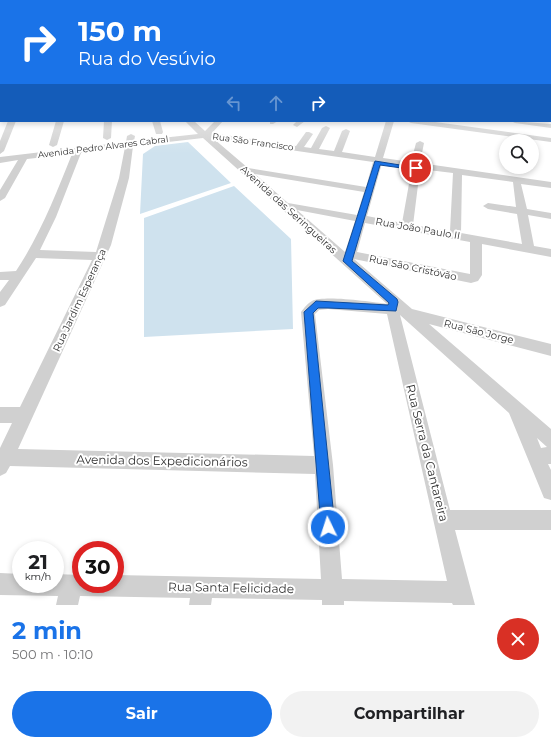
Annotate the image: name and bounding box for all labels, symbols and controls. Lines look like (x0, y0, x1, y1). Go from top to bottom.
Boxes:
text: 150 m (78, 14, 162, 48)
icon: right (12, 16, 64, 68)
text: Rua do Vesúvio (78, 48, 216, 70)
icon: left (223, 92, 245, 114)
icon: ahead (265, 92, 287, 114)
icon: right (307, 92, 329, 114)
street label: Rua São Francisco (212, 130, 295, 153)
street label: Avenida Pedro Alvares Cabral (37, 133, 169, 160)
map controls (499, 134, 539, 174)
button: search (499, 134, 539, 174)
pin (399, 151, 433, 185)
icon: arrive (405, 157, 427, 179)
street label: Avenida das Seringueiras (238, 163, 340, 256)
street label: Rua João Paulo II (375, 215, 461, 242)
street label: Rua Jardim Esperança (50, 247, 109, 354)
street label: Rua São Cristóvão (368, 252, 458, 283)
street label: Rua São Jorge (443, 317, 515, 346)
street label: Rua Serra da Cantareira (403, 383, 452, 523)
street label: Avenida dos Expedicionários (76, 452, 248, 469)
position arrow (307, 506, 349, 548)
speed limit sign: 30 (72, 541, 124, 593)
text: 21 (28, 550, 48, 574)
text: km/h (25, 570, 51, 583)
street label: Rua Santa Felicidade (168, 579, 294, 596)
text: 2 min (12, 616, 82, 645)
button: close (497, 618, 539, 660)
text: 500 m · 10:10 (12, 646, 93, 662)
button: Sair (12, 691, 272, 737)
button: Compartilhar (280, 691, 539, 737)

